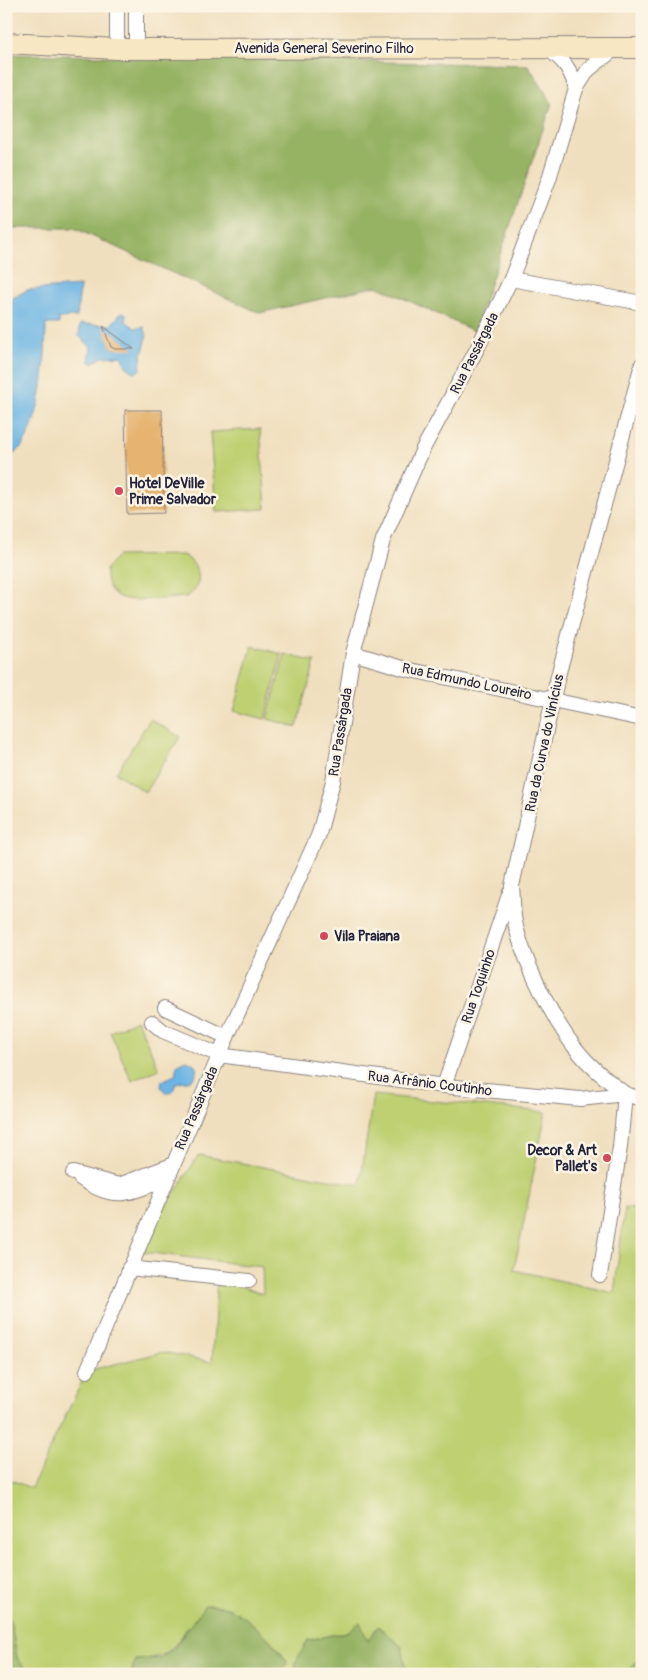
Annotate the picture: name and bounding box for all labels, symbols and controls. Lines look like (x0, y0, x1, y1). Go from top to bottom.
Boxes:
street label: Avenida General Severino Filho (234, 40, 414, 57)
street label: Rua Passárgada (447, 310, 502, 397)
place label: Hotel DeVille Prime Salvador (129, 475, 217, 508)
marker: Hotel DeVille Prime Salvador (113, 485, 125, 497)
street label: Rua Edmundo Loureiro (400, 659, 534, 704)
street label: Rua da Curva do Vinícius (522, 672, 568, 813)
street label: Rua Passárgada (325, 687, 356, 778)
place label: Vila Praiana (334, 928, 400, 945)
marker: Vila Praiana (318, 930, 330, 942)
street label: Rua Toquinho (458, 946, 499, 1025)
street label: Rua Passárgada (171, 1064, 222, 1153)
street label: Rua Afrânio Coutinho (367, 1067, 494, 1100)
place label: Decor & Art Pallet's (527, 1142, 598, 1175)
marker: Decor & Art Pallet's (601, 1152, 613, 1164)

